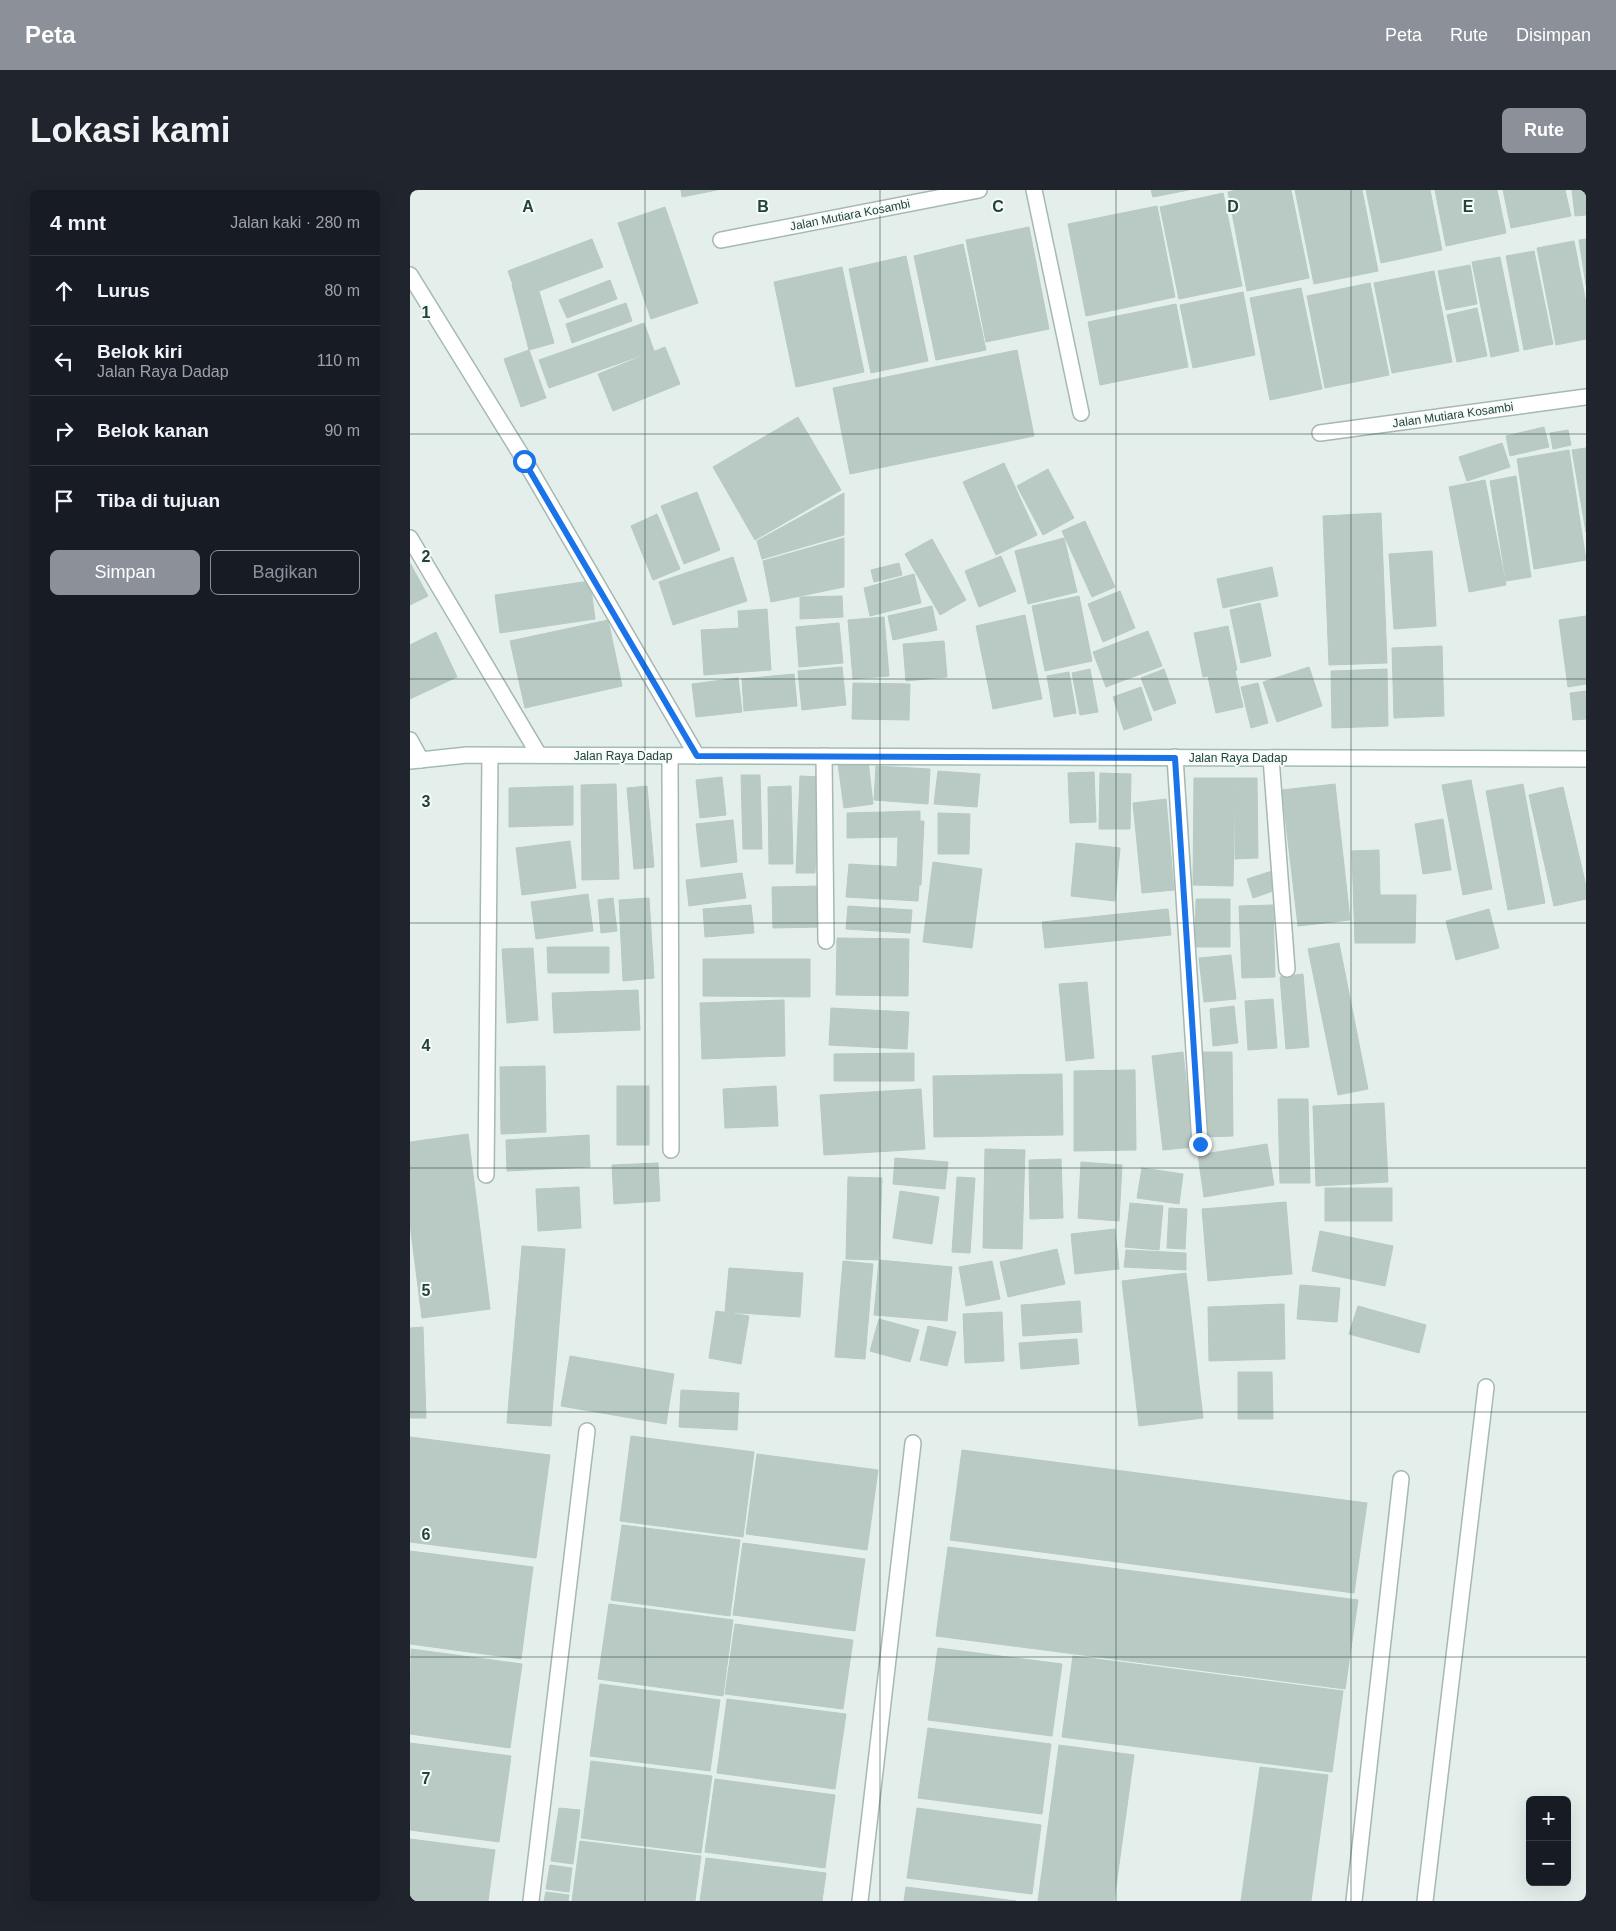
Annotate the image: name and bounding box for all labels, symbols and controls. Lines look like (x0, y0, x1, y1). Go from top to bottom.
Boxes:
text: Peta (25, 21, 76, 48)
text: Peta (1385, 25, 1422, 45)
text: Rute (1450, 25, 1488, 45)
text: Disimpan (1516, 25, 1591, 45)
button: Rute (1502, 108, 1586, 153)
text: Lokasi kami (30, 110, 230, 149)
street label: Jalan Mutiara Kosambi (789, 196, 911, 234)
text: A (522, 198, 534, 215)
text: B (757, 198, 769, 215)
text: C (992, 198, 1004, 215)
text: D (1227, 198, 1239, 215)
text: E (1463, 198, 1474, 215)
text: 4 mnt (50, 211, 106, 234)
text: Jalan kaki · 280 m (230, 214, 360, 231)
icon: ahead (50, 277, 78, 305)
text: Lurus (97, 280, 150, 301)
text: 80 m (324, 282, 360, 299)
text: 1 (422, 304, 431, 321)
text: Belok kiri (97, 341, 183, 362)
icon: left (50, 347, 78, 375)
text: 110 m (317, 352, 360, 369)
text: Jalan Raya Dadap (97, 363, 229, 380)
street label: Jalan Mutiara Kosambi (1392, 400, 1514, 430)
icon: right (50, 417, 78, 445)
text: Belok kanan (97, 420, 209, 441)
text: 90 m (324, 422, 360, 439)
route start (513, 450, 536, 473)
icon: arrive (50, 487, 78, 515)
text: Tiba di tujuan (97, 490, 220, 511)
text: 2 (422, 548, 431, 565)
button: Simpan (50, 550, 200, 595)
button: Bagikan (210, 550, 360, 595)
street label: Jalan Raya Dadap (574, 749, 673, 763)
street label: Jalan Raya Dadap (1189, 751, 1288, 765)
text: 3 (422, 793, 431, 810)
text: 4 (422, 1037, 431, 1054)
route end (1189, 1133, 1212, 1156)
text: 5 (422, 1282, 431, 1299)
text: 6 (422, 1526, 431, 1543)
text: 7 (422, 1770, 431, 1787)
map controls (1526, 1796, 1571, 1886)
button: + (1526, 1796, 1571, 1841)
button: − (1526, 1841, 1571, 1886)

